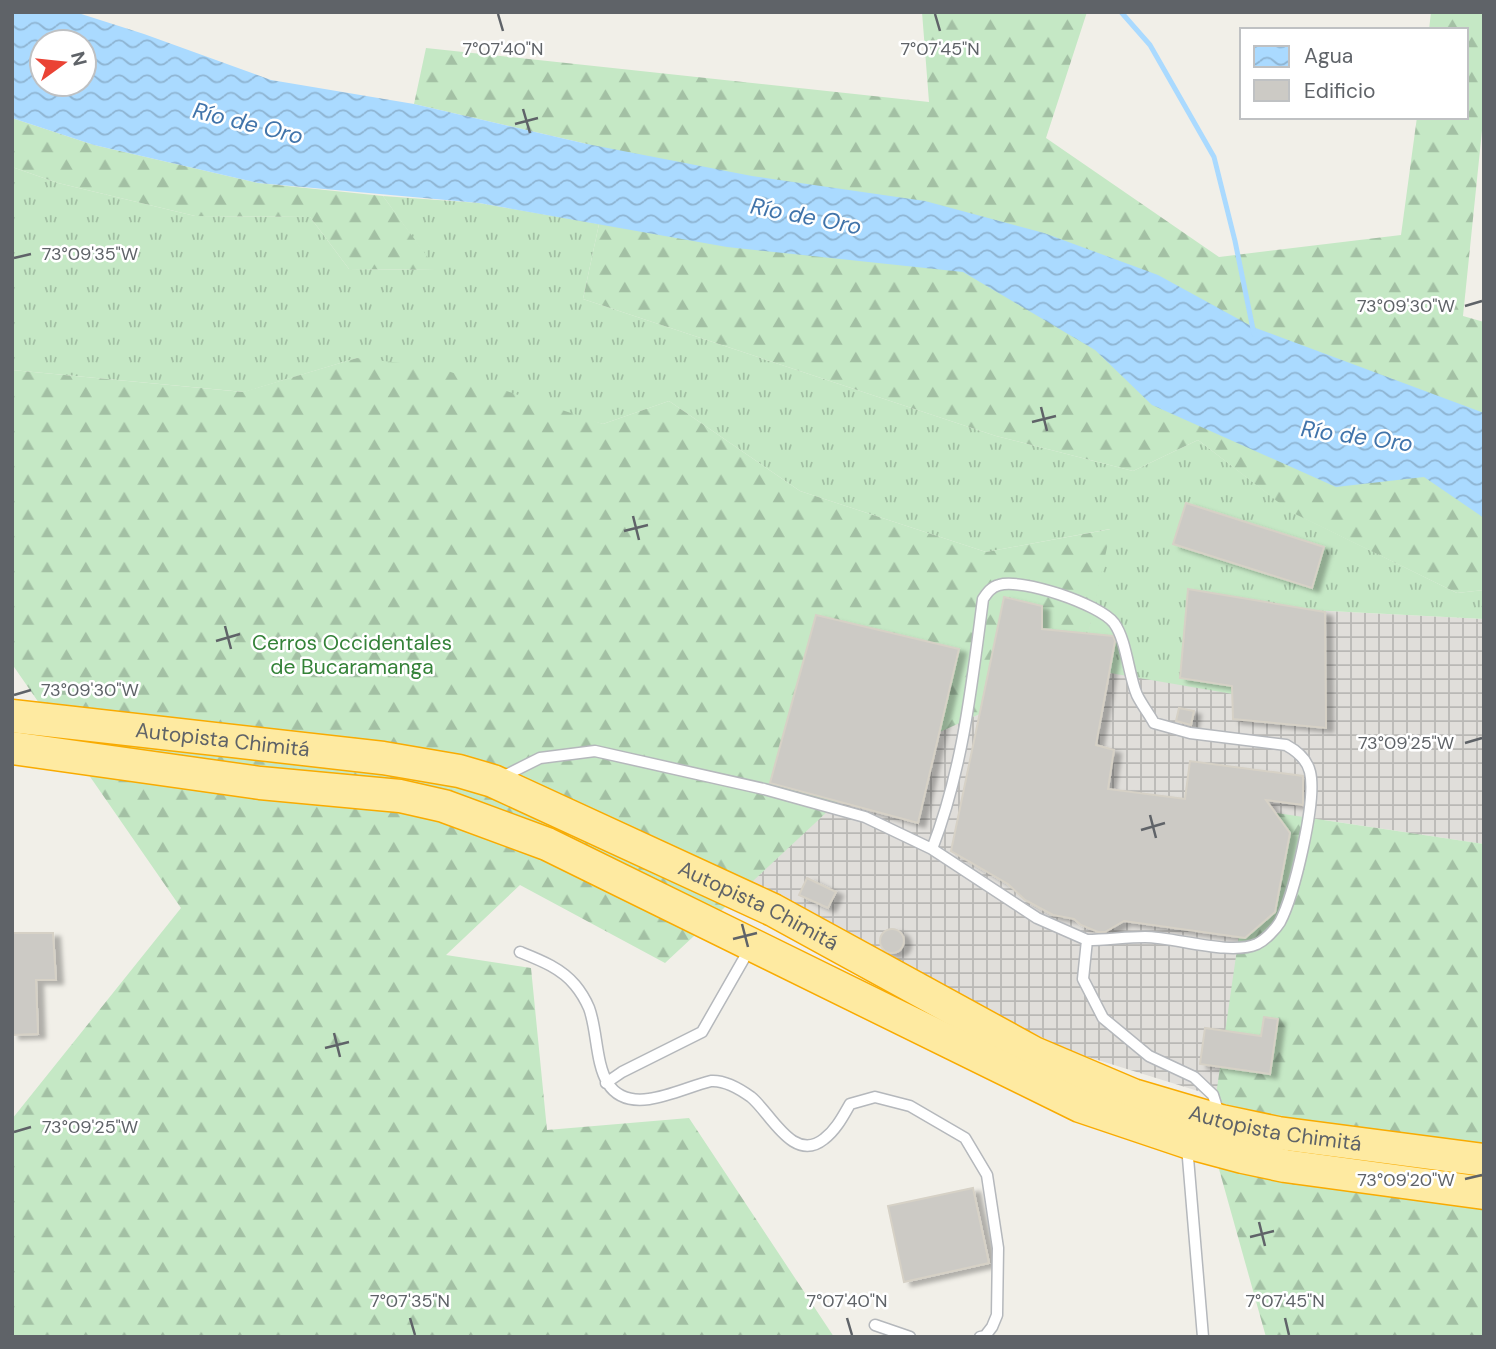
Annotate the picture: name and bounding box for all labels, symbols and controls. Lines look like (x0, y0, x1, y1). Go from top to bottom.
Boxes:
north arrow (28, 28, 98, 98)
legend (1240, 28, 1468, 119)
text: 7°07'40"N (463, 37, 543, 61)
text: 7°07'45"N (900, 37, 980, 61)
text: Agua (1304, 42, 1353, 70)
text: N (65, 49, 93, 69)
text: Edificio (1304, 77, 1375, 105)
water label: Río de Oro (190, 95, 306, 151)
water label: Río de Oro (748, 191, 864, 241)
text: 73°09'35"W (42, 242, 138, 266)
text: 73°09'30"W (1357, 294, 1455, 318)
water label: Río de Oro (1299, 413, 1415, 459)
park label: Cerros Occidentales de Bucaramanga (252, 629, 452, 681)
text: 73°09'30"W (41, 678, 139, 702)
street label: Autopista Chimitá (134, 716, 311, 764)
text: 73°09'25"W (1358, 731, 1454, 755)
street label: Autopista Chimitá (674, 854, 843, 957)
street label: Autopista Chimitá (1186, 1098, 1363, 1158)
text: 73°09'25"W (42, 1115, 138, 1139)
text: 73°09'20"W (1357, 1168, 1455, 1192)
text: 7°07'35"N (370, 1289, 450, 1313)
text: 7°07'40"N (807, 1289, 887, 1313)
text: 7°07'45"N (1245, 1289, 1325, 1313)

